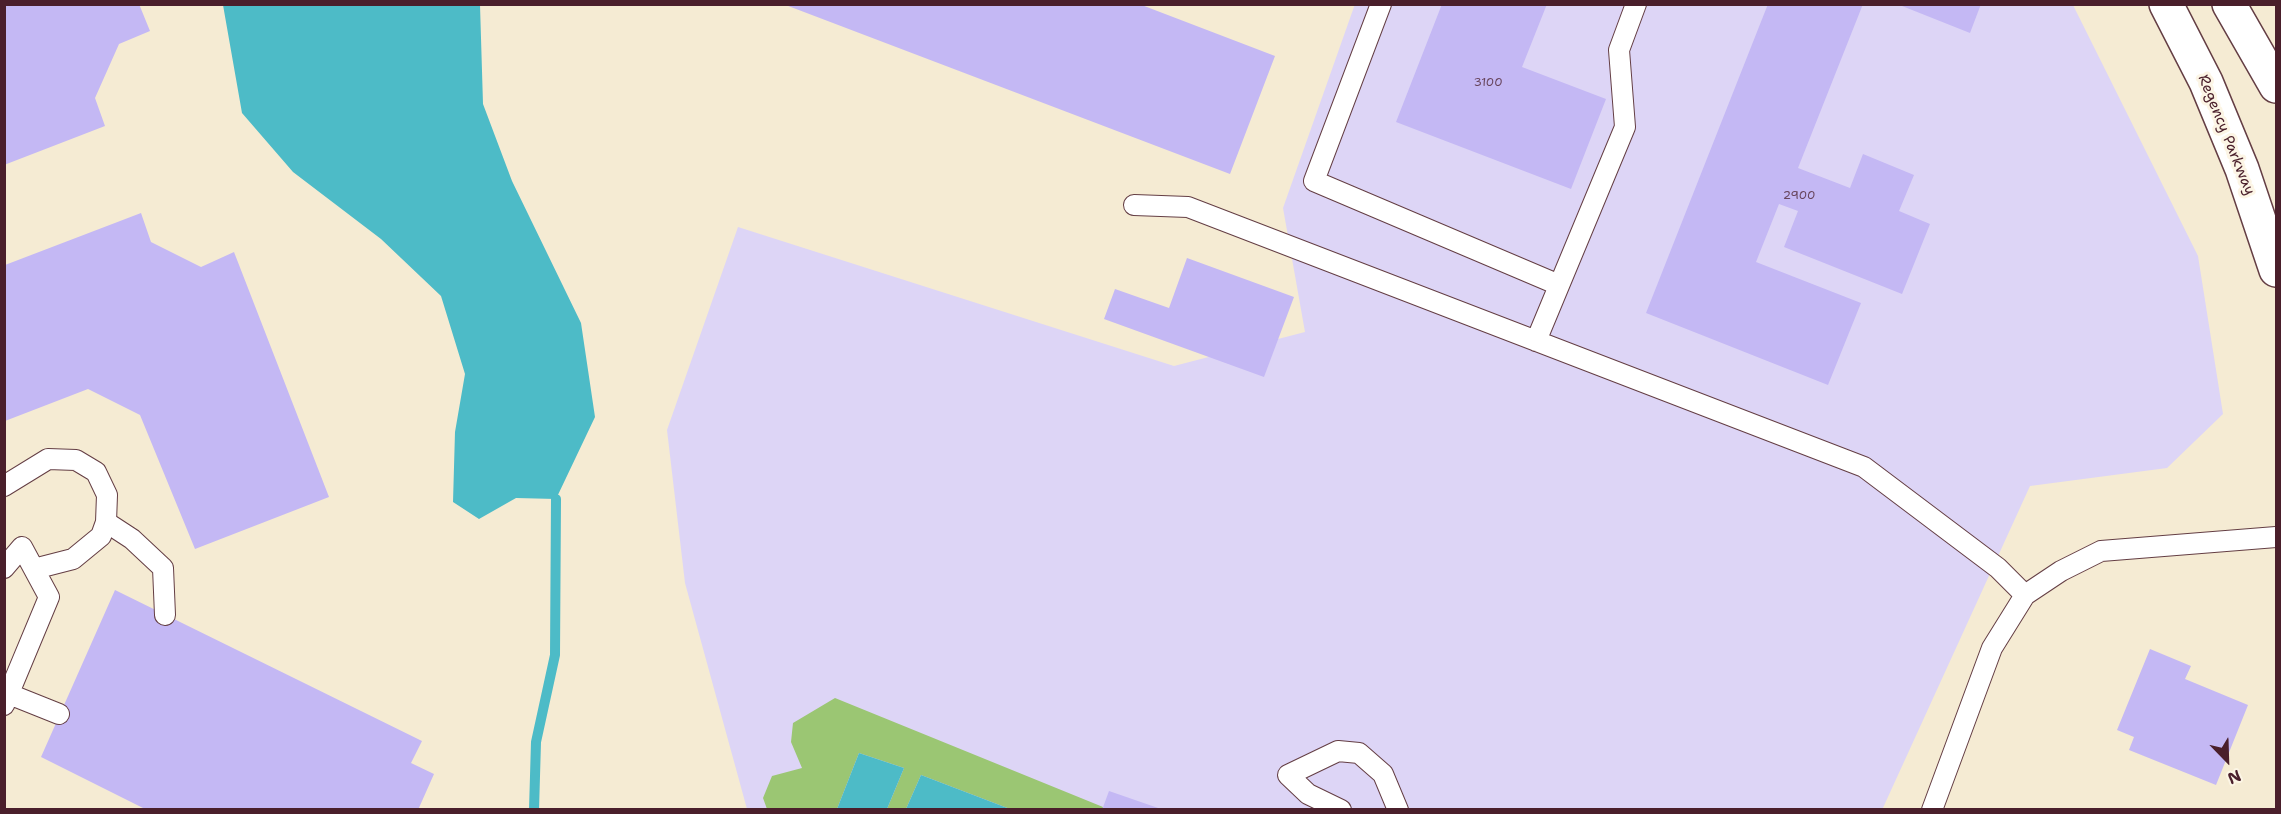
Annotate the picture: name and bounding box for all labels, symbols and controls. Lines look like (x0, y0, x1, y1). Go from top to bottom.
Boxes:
street label: Regency Parkway (2194, 72, 2258, 198)
house number: 3100 (1473, 76, 1503, 90)
house number: 2900 (1783, 189, 1815, 203)
north arrow (2197, 730, 2257, 790)
text: N (2224, 765, 2244, 789)

